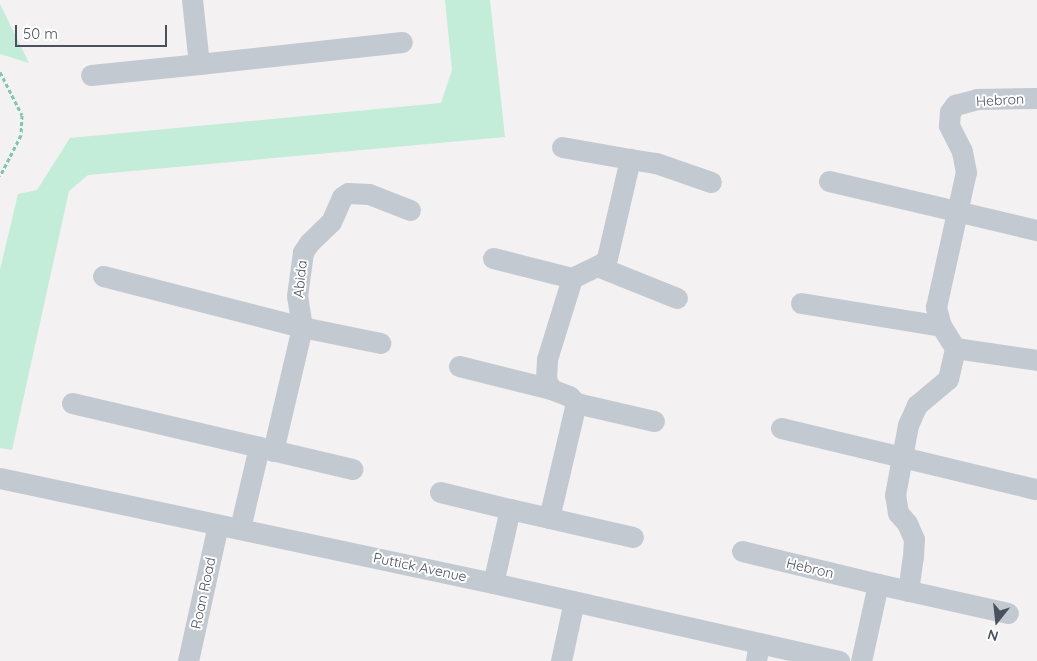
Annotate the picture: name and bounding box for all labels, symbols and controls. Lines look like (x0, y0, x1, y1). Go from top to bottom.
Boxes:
scale bar (18, 15, 170, 47)
text: 50 m (23, 24, 58, 43)
street label: Hebron (976, 90, 1024, 110)
street label: Abida (290, 259, 310, 299)
street label: Puttick Avenue (372, 549, 468, 585)
street label: Hebron (785, 554, 835, 582)
street label: Roan Road (187, 556, 219, 630)
north arrow (972, 596, 1022, 646)
text: N (985, 625, 1000, 645)

